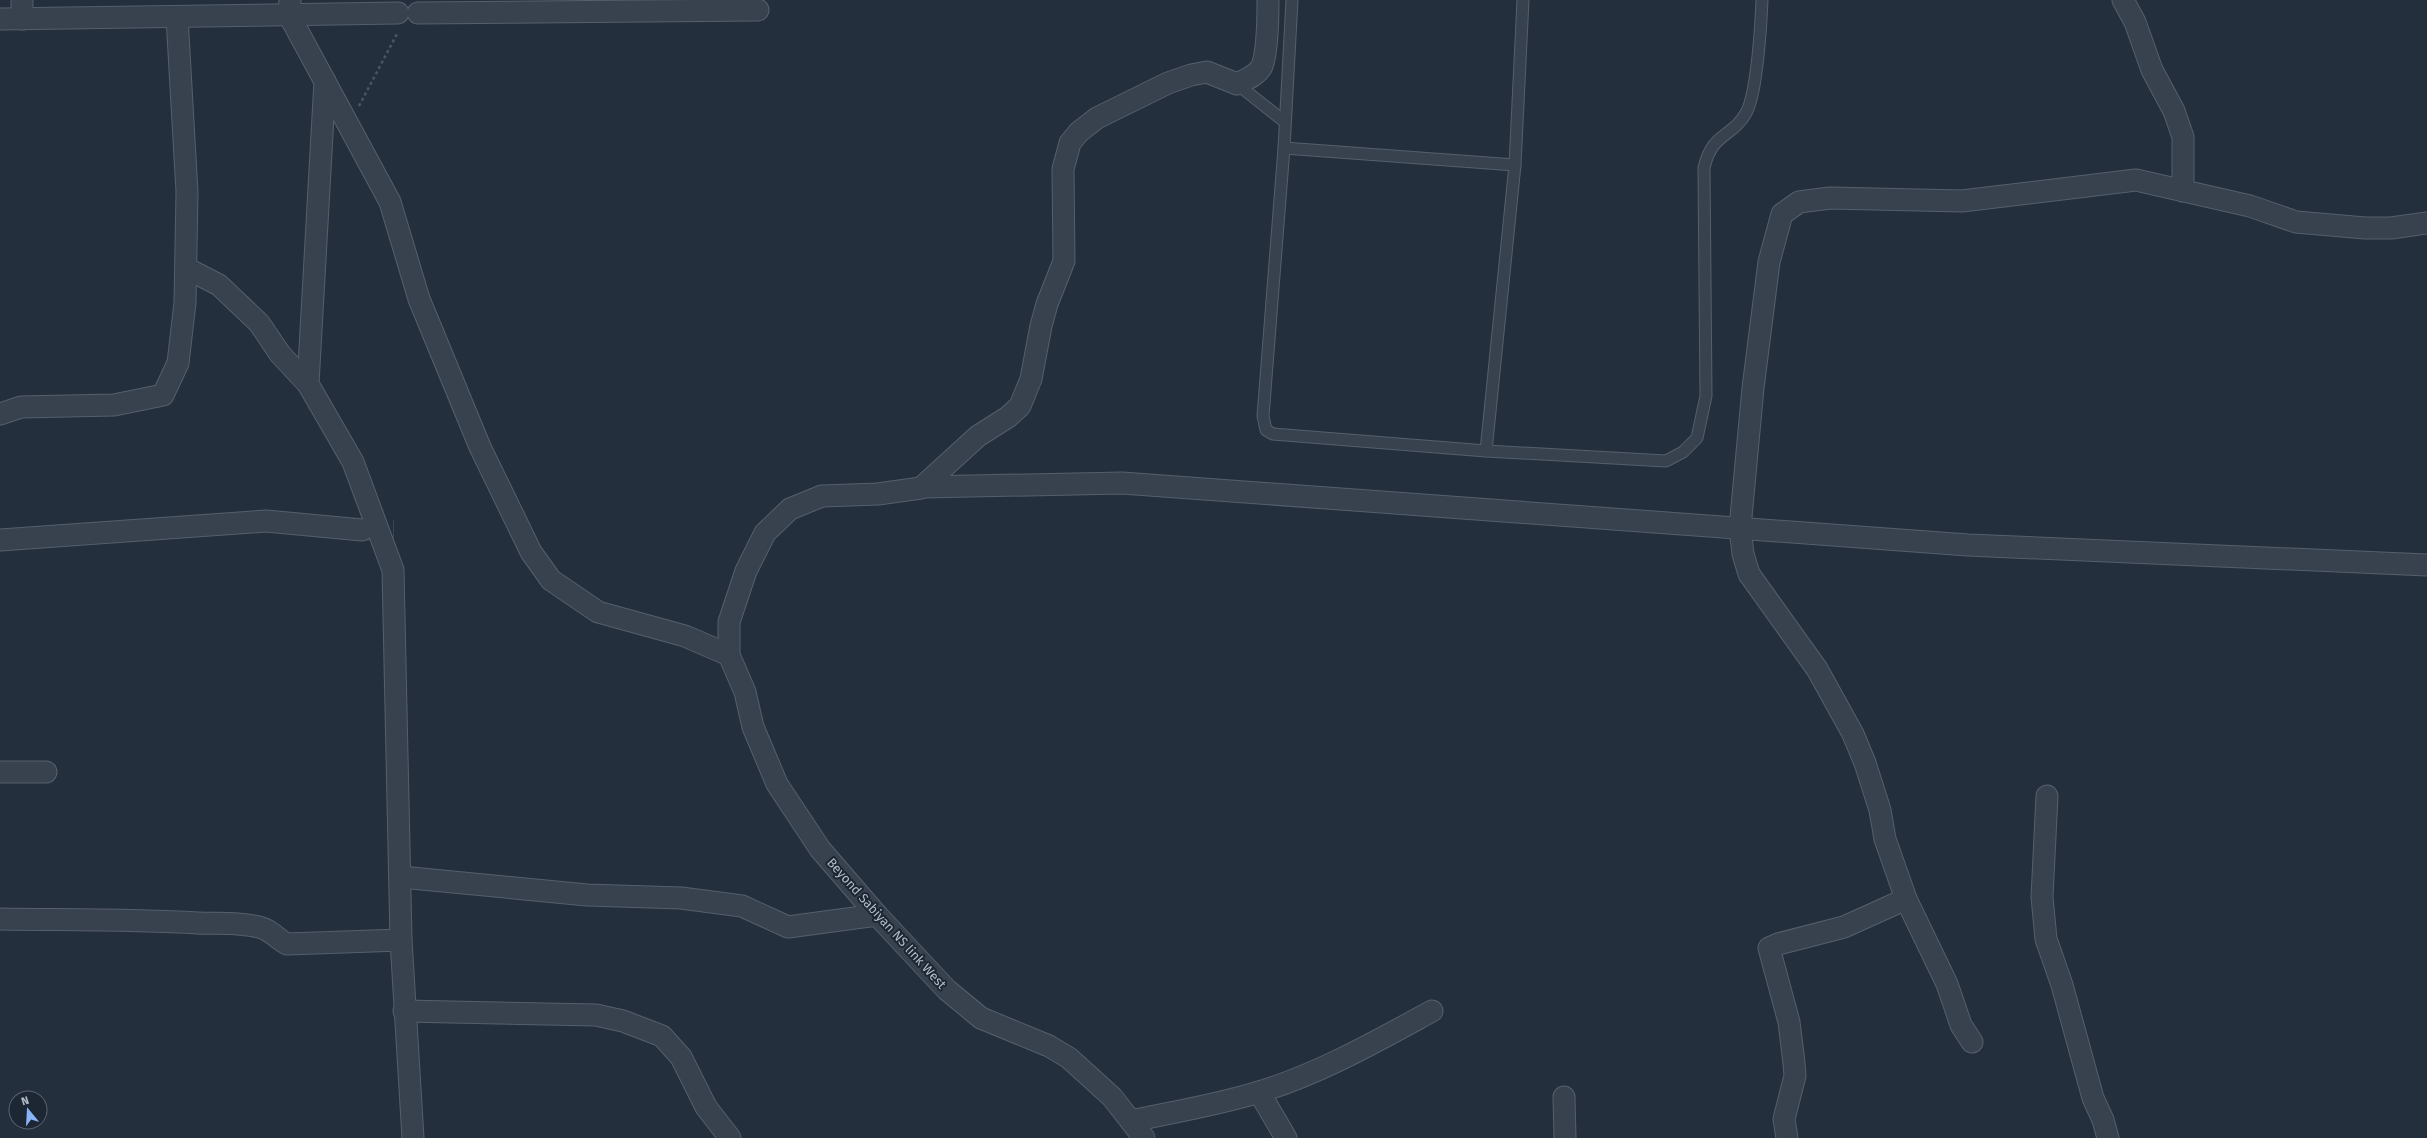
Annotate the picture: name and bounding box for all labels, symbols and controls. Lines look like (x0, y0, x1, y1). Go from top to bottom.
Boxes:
street label: Beyond Sabiyan NS link West (824, 855, 949, 992)
north arrow (8, 1090, 48, 1130)
text: N (20, 1094, 31, 1108)

